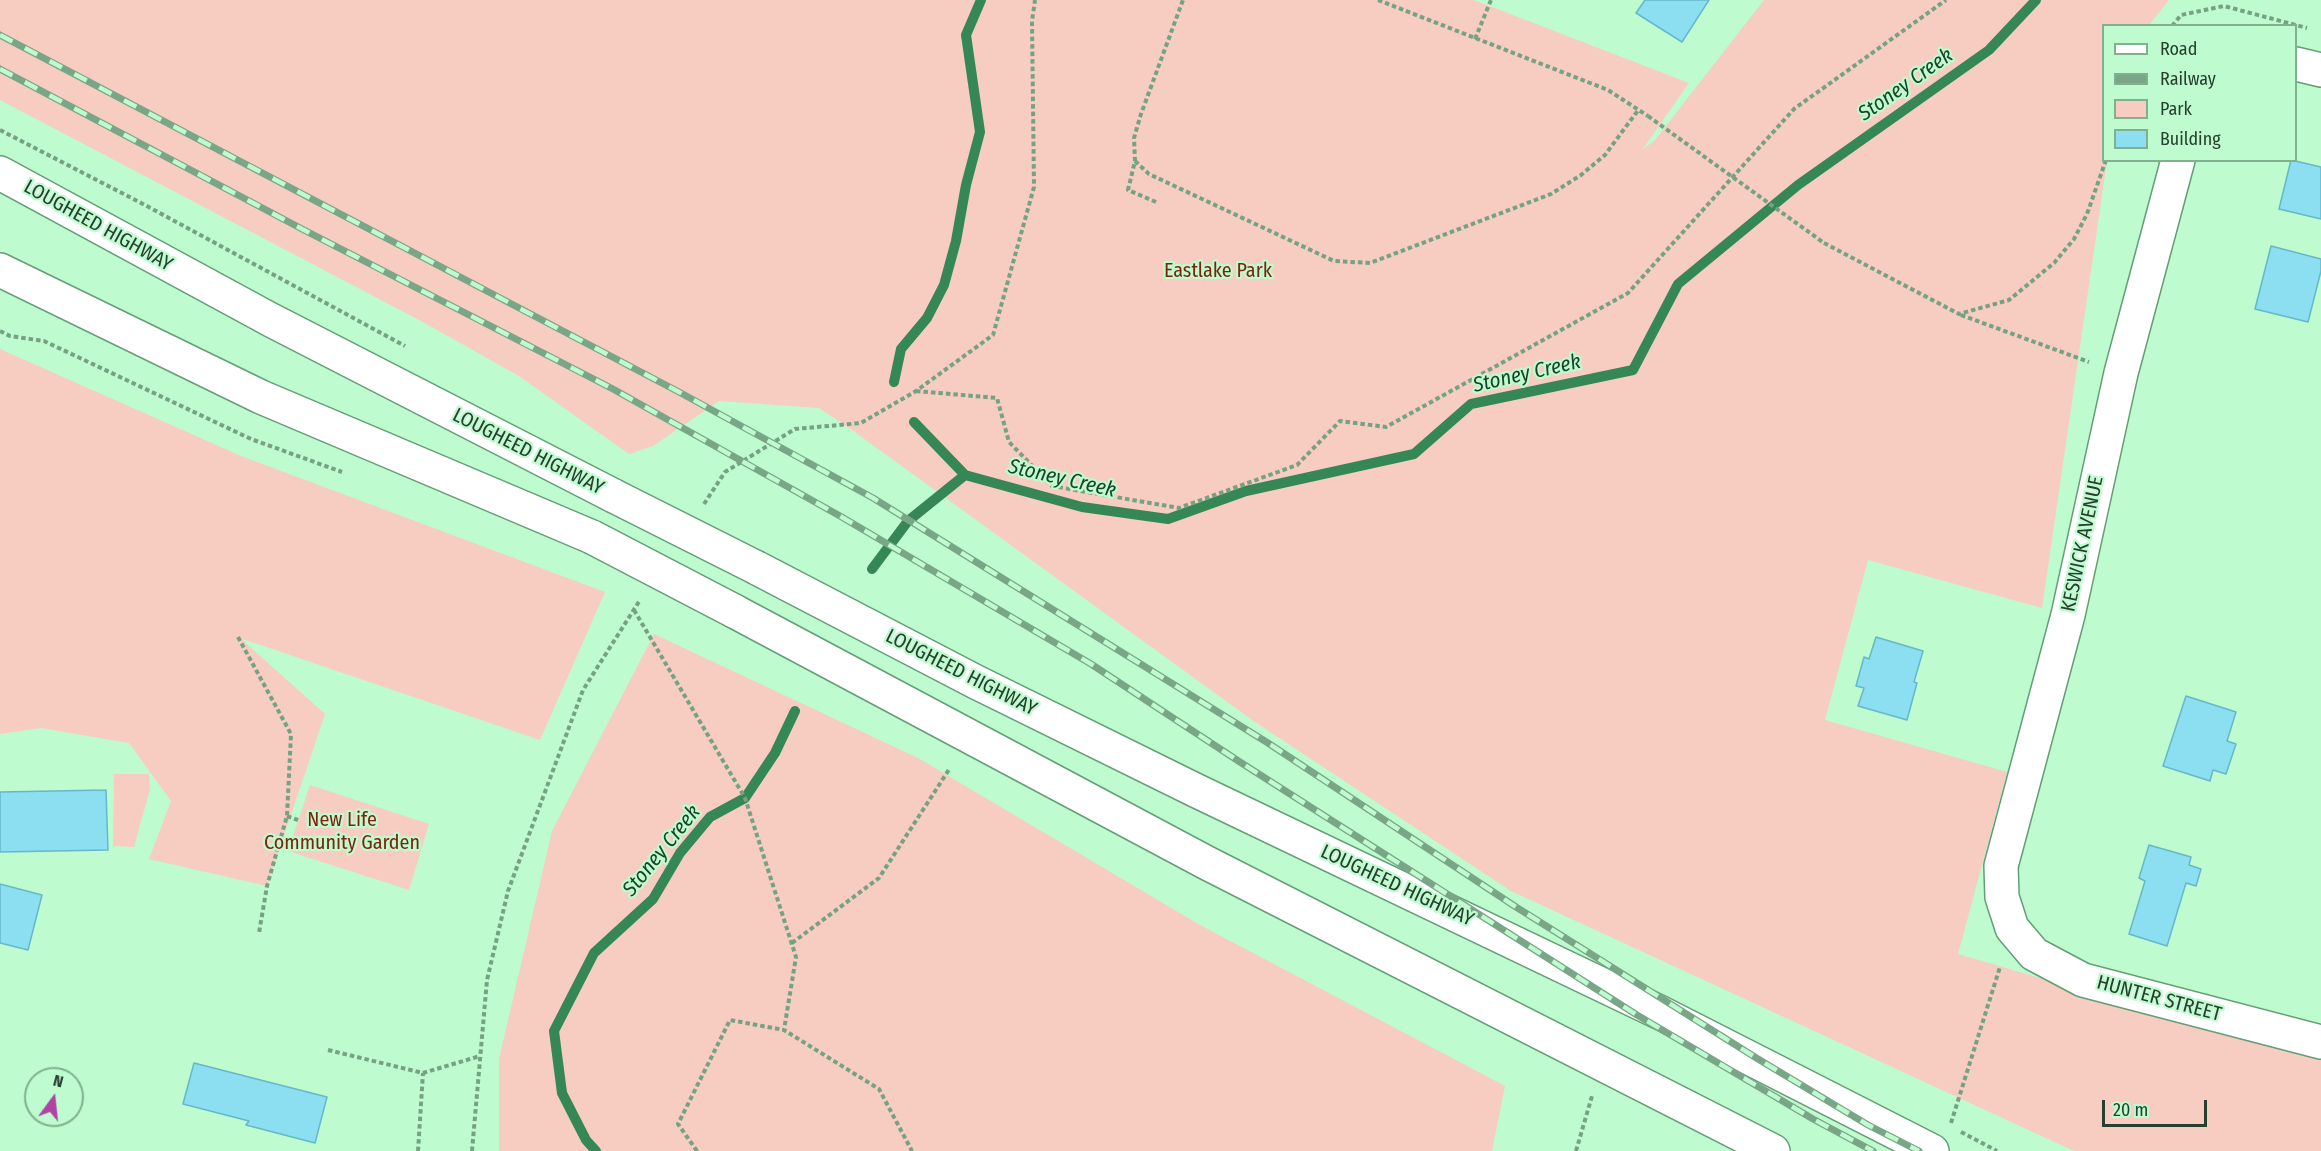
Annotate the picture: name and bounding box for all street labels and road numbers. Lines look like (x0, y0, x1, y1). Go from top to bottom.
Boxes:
street label: LOUGHEED HIGHWAY (19, 175, 177, 277)
street label: LOUGHEED HIGHWAY (448, 404, 608, 500)
street label: KESWICK AVENUE (2057, 474, 2109, 614)
street label: LOUGHEED HIGHWAY (881, 625, 1041, 721)
street label: LOUGHEED HIGHWAY (1317, 840, 1477, 932)
street label: HUNTER STREET (2094, 971, 2224, 1027)

